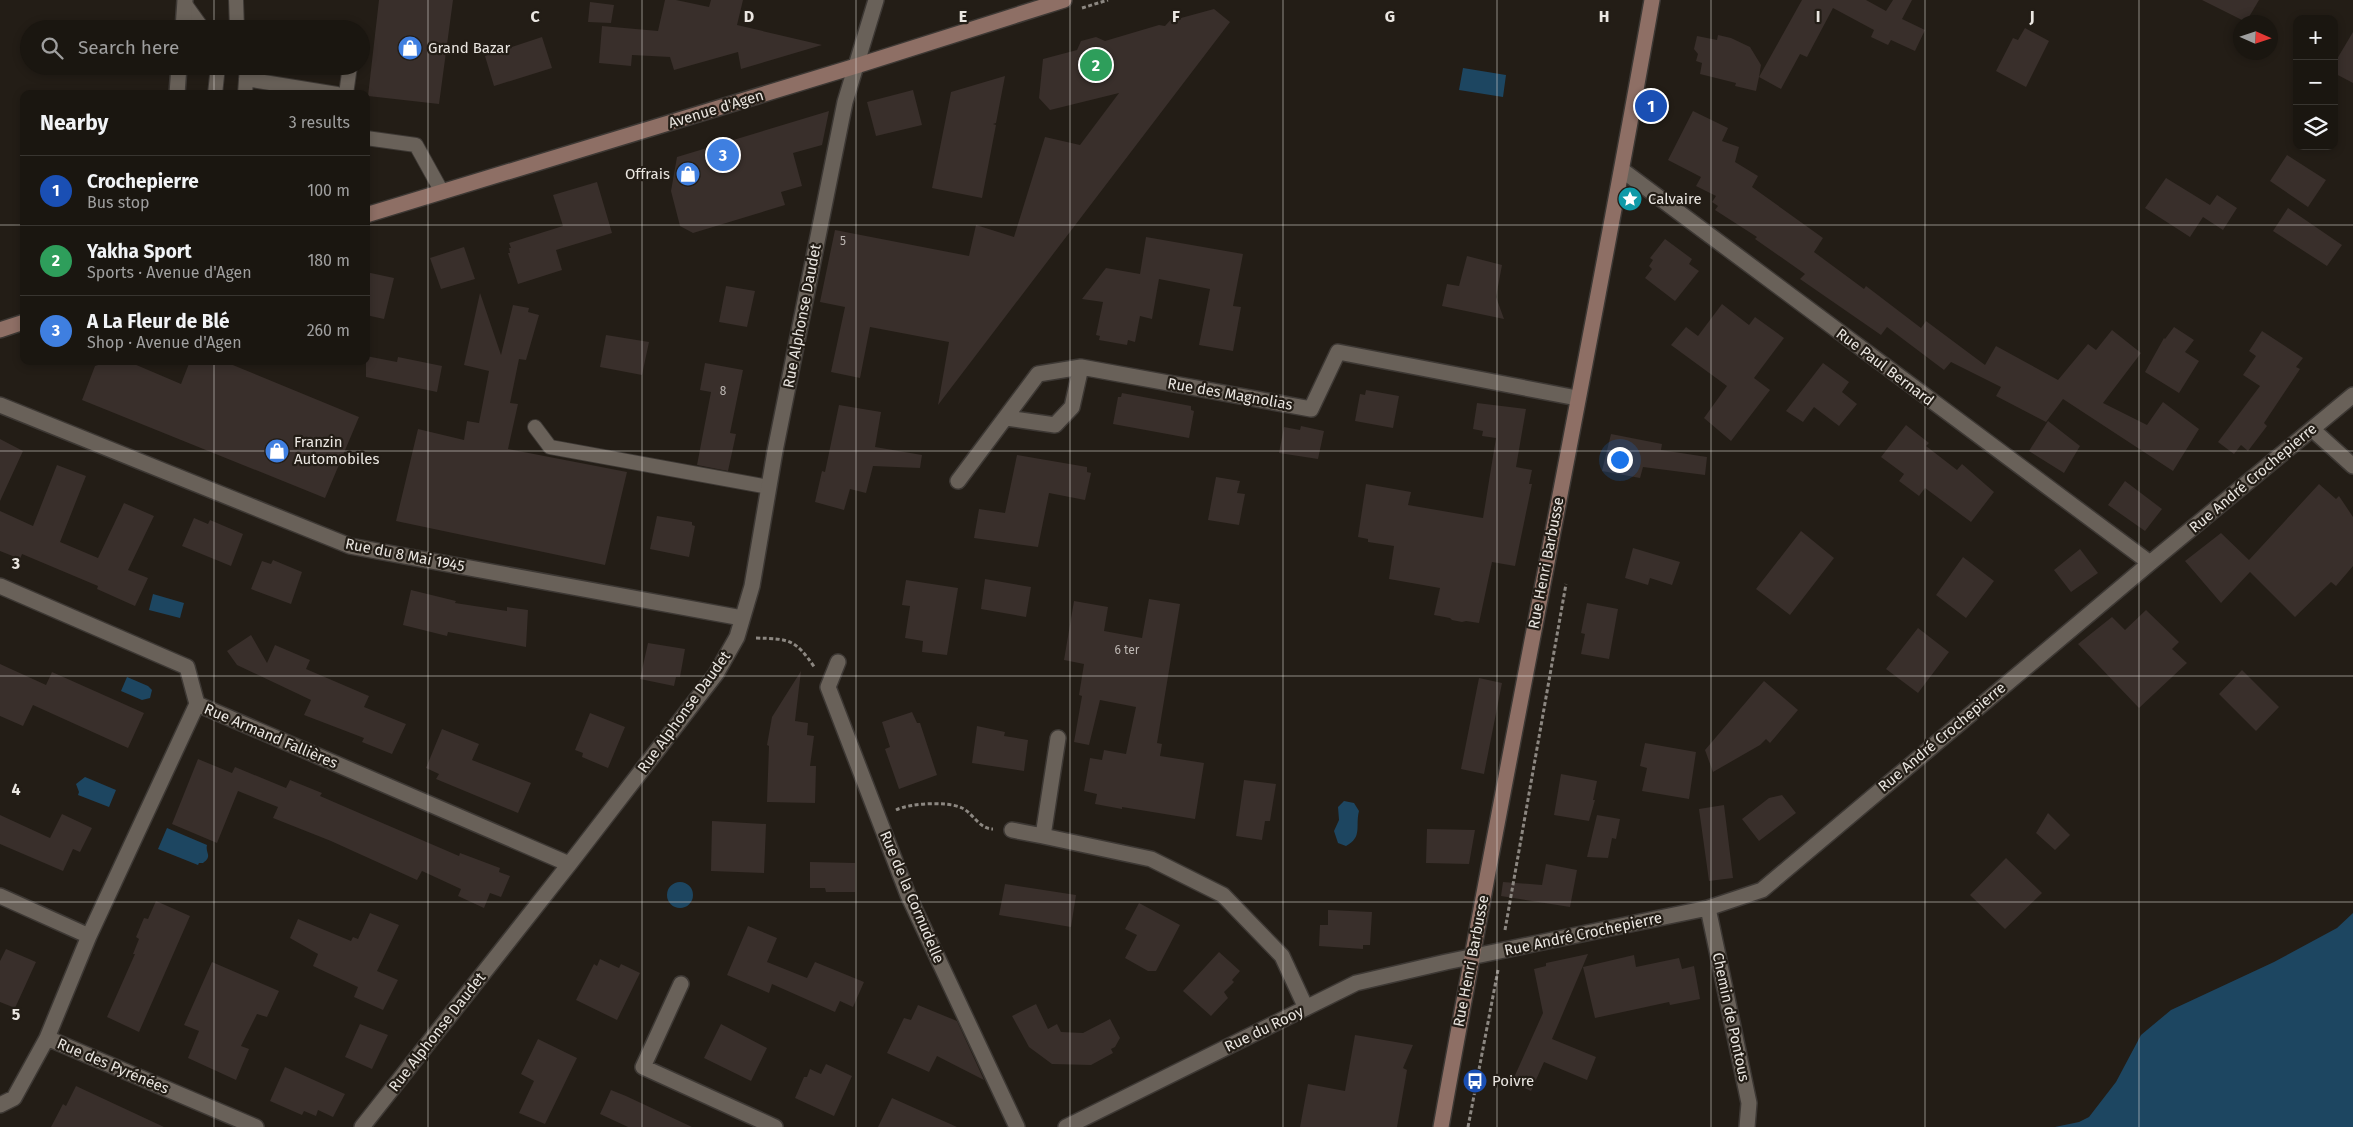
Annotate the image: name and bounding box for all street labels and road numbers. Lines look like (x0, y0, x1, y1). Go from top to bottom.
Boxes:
street label: Avenue d'Agen (666, 86, 766, 132)
street label: Rue Alphonse Daudet (779, 242, 825, 390)
street label: Rue Paul Bernard (1833, 324, 1937, 410)
street label: Rue des Magnolias (1166, 374, 1294, 414)
street label: Rue André Crochepierre (2186, 419, 2320, 537)
street label: Rue Henri Barbusse (1524, 496, 1568, 630)
street label: Rue du 8 Mai 1945 (344, 535, 466, 575)
street label: Rue Alphonse Daudet (634, 647, 735, 776)
street label: Rue André Crochepierre (1875, 678, 2009, 796)
street label: Rue Armand Fallières (202, 700, 340, 772)
street label: Rue de la Cornudelle (876, 828, 948, 966)
street label: Rue Henri Barbusse (1449, 894, 1493, 1028)
street label: Rue André Crochepierre (1502, 908, 1664, 960)
street label: Chemin de Pontous (1709, 951, 1753, 1083)
street label: Rue Alphonse Daudet (385, 968, 489, 1095)
street label: Rue du Rooy (1222, 1002, 1307, 1056)
street label: Rue des Pyrénées (54, 1034, 172, 1098)

